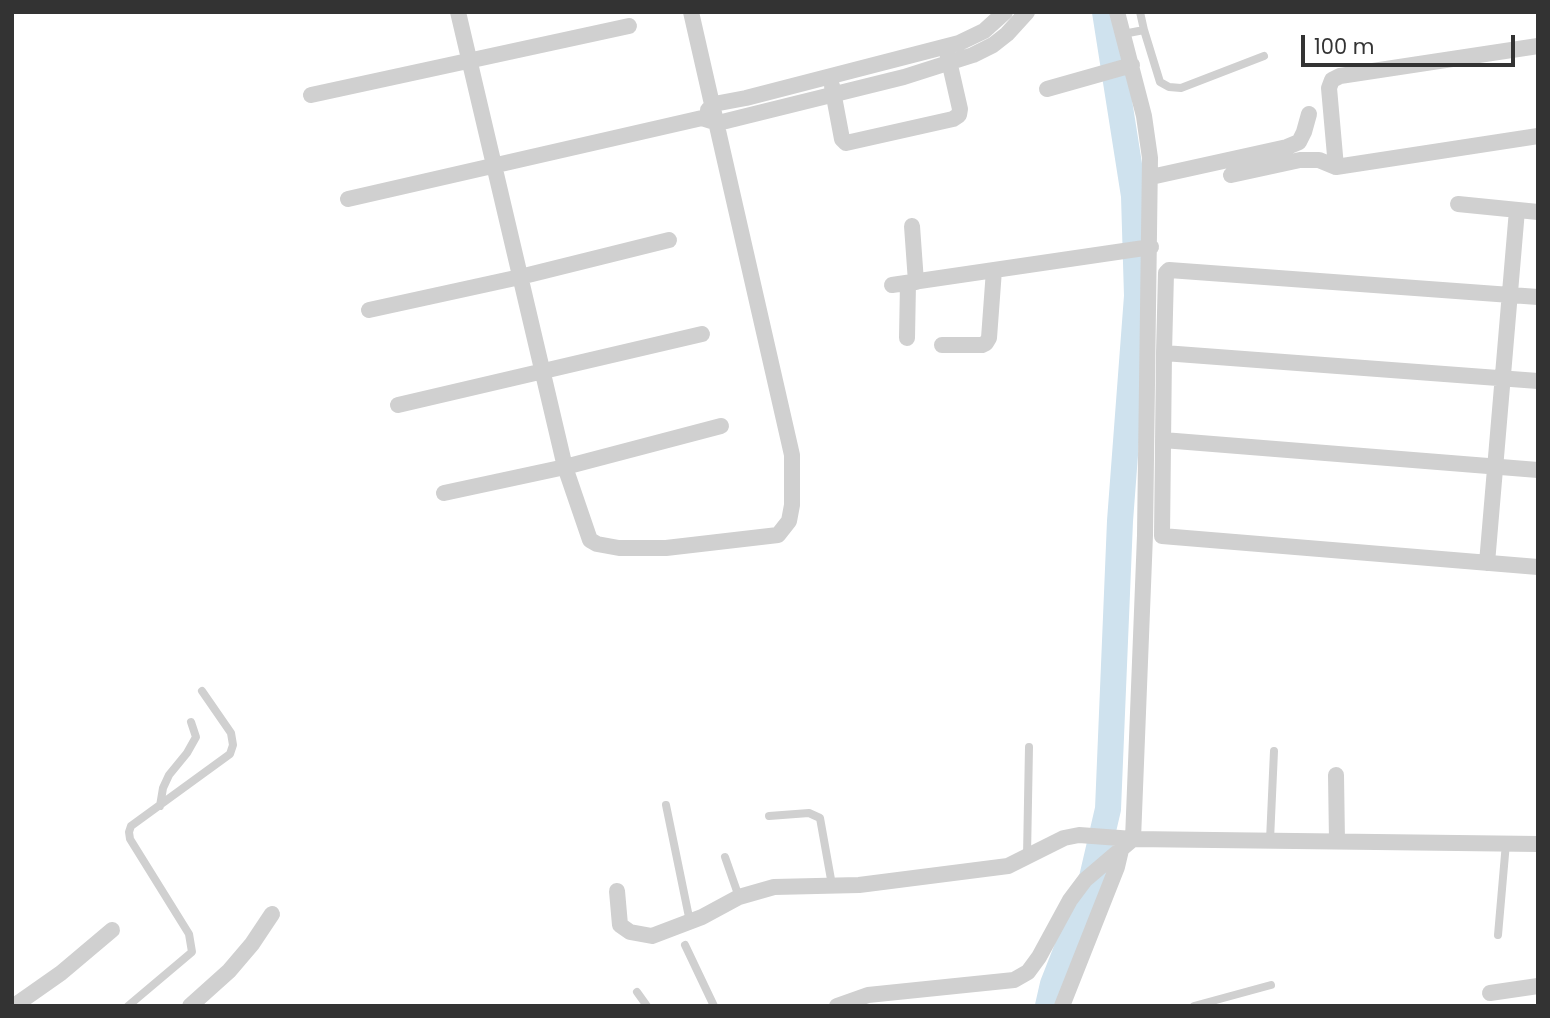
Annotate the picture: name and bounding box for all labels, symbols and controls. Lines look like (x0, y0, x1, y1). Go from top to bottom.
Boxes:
scale bar (1305, 21, 1518, 65)
text: 100 m (1314, 32, 1374, 61)

